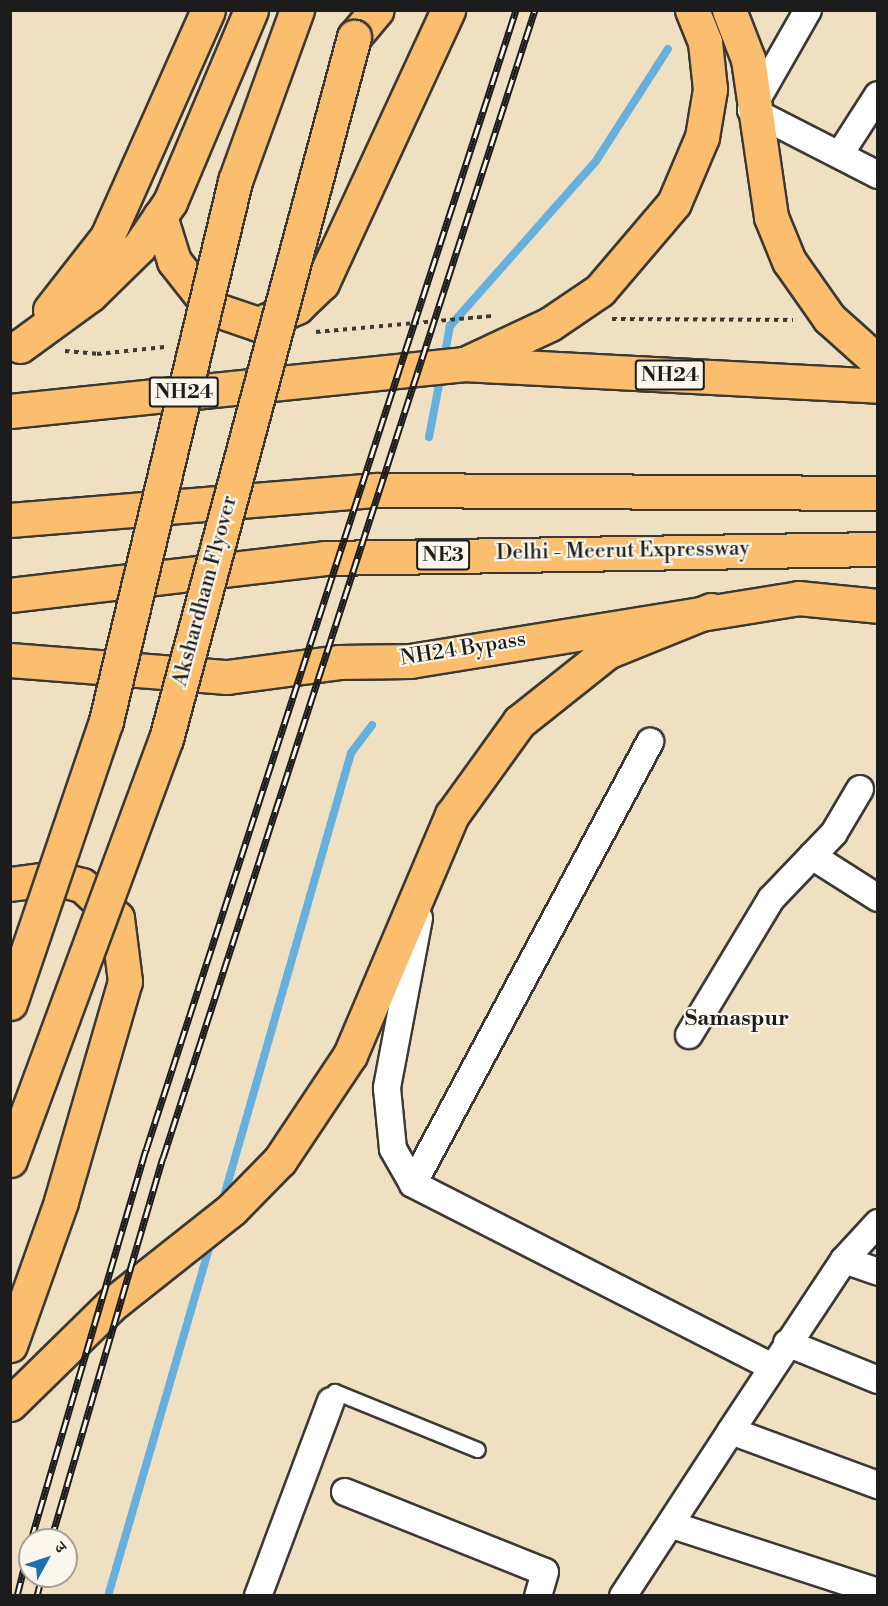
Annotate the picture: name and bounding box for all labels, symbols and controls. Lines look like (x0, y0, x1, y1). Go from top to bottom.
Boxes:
road number: NH24 (634, 358, 706, 392)
road number: NH24 (148, 375, 220, 409)
street label: Akshardham Flyover (167, 493, 243, 689)
street label: Delhi - Meerut Expressway (496, 536, 750, 566)
road number: NE3 (416, 538, 470, 572)
street label: NH24 Bypass (398, 627, 528, 671)
district label: Samaspur (685, 1006, 789, 1032)
north arrow (18, 1528, 78, 1588)
text: उ (50, 1538, 71, 1557)

